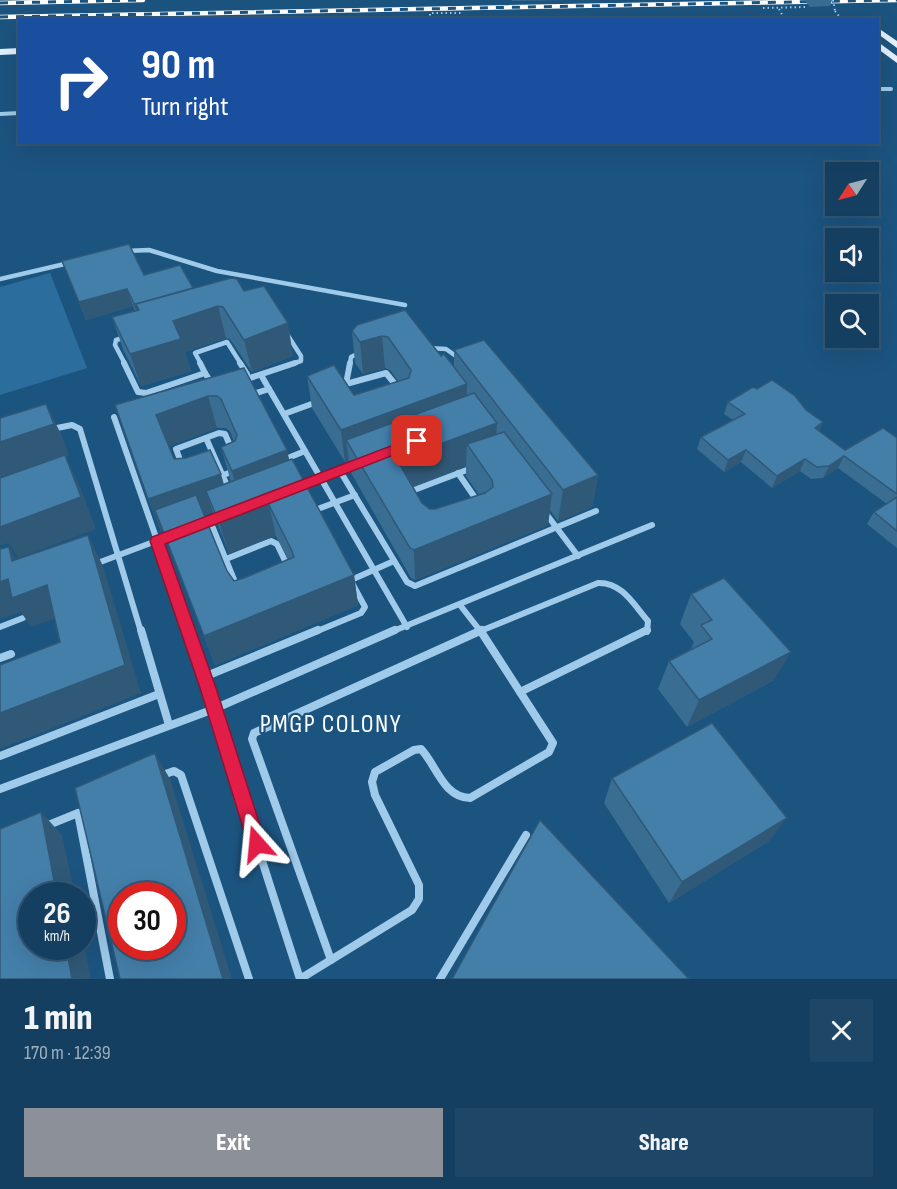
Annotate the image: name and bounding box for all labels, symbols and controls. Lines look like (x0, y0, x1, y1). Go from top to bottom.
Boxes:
text: 90 m (141, 40, 215, 91)
icon: right (42, 42, 120, 120)
text: Turn right (141, 91, 228, 123)
north arrow (825, 162, 879, 216)
map controls (825, 162, 879, 348)
button: sound (825, 228, 879, 282)
button: search (825, 294, 879, 348)
pin (391, 415, 442, 466)
icon: arrive (400, 424, 433, 457)
district label: PMGP COLONY (260, 709, 402, 740)
position arrow (225, 812, 289, 876)
speed limit sign: 30 (108, 882, 186, 960)
text: 26 (43, 896, 71, 932)
text: km/h (44, 927, 70, 946)
text: 1 min (24, 997, 92, 1040)
button: close (810, 999, 873, 1062)
text: 170 m · 12:39 (24, 1041, 111, 1065)
button: Exit (24, 1108, 443, 1177)
button: Share (455, 1108, 873, 1177)

